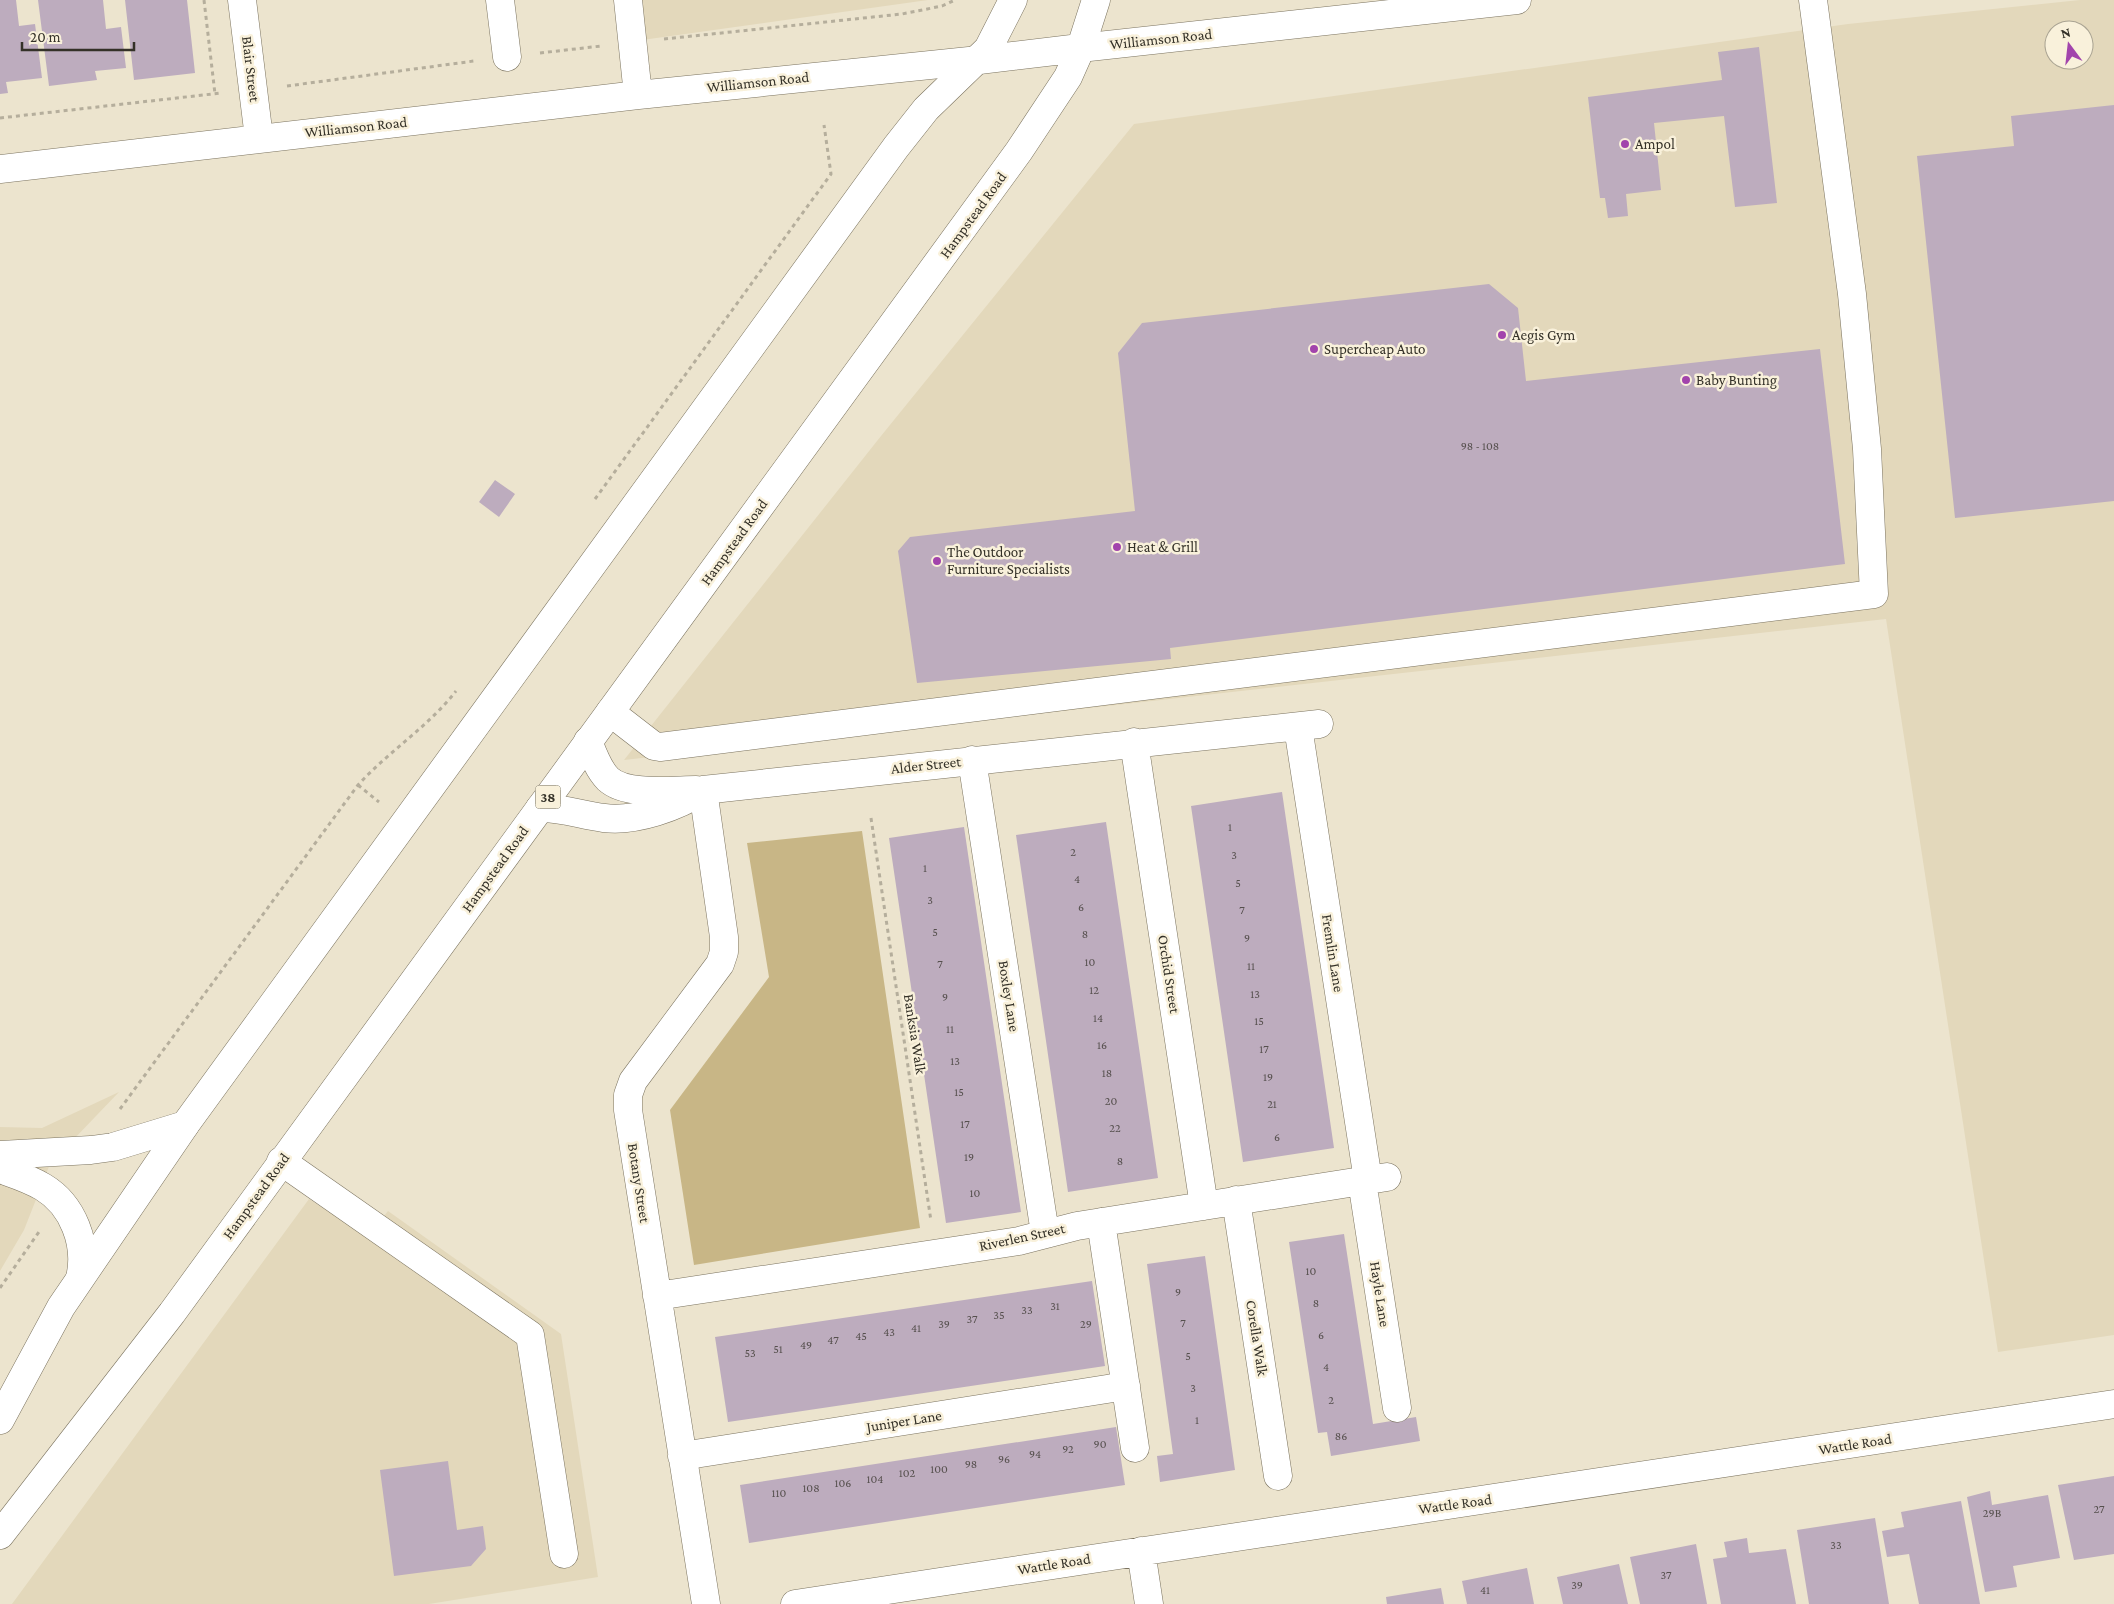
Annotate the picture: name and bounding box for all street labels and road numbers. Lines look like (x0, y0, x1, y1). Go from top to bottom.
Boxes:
street label: Williamson Road (1109, 26, 1213, 52)
street label: Blair Street (239, 35, 263, 104)
street label: Williamson Road (706, 69, 810, 95)
street label: Williamson Road (304, 114, 408, 140)
street label: Hampstead Road (937, 169, 1010, 262)
street label: Hampstead Road (698, 496, 771, 589)
street label: Alder Street (890, 753, 963, 777)
road number: 38 (536, 786, 560, 809)
street label: Hampstead Road (459, 823, 532, 916)
street label: Fremlin Lane (1319, 913, 1347, 994)
street label: Orchid Street (1155, 934, 1183, 1015)
street label: Boxley Lane (994, 959, 1023, 1033)
street label: Banksia Walk (901, 993, 929, 1076)
street label: Botany Street (624, 1142, 653, 1225)
street label: Hampstead Road (220, 1150, 293, 1243)
street label: Riverlen Street (978, 1220, 1067, 1254)
street label: Hayle Lane (1366, 1260, 1393, 1328)
street label: Corella Walk (1243, 1299, 1271, 1378)
street label: Juniper Lane (863, 1407, 943, 1436)
street label: Wattle Road (1817, 1430, 1893, 1458)
street label: Wattle Road (1417, 1491, 1493, 1517)
street label: Wattle Road (1016, 1550, 1092, 1578)

